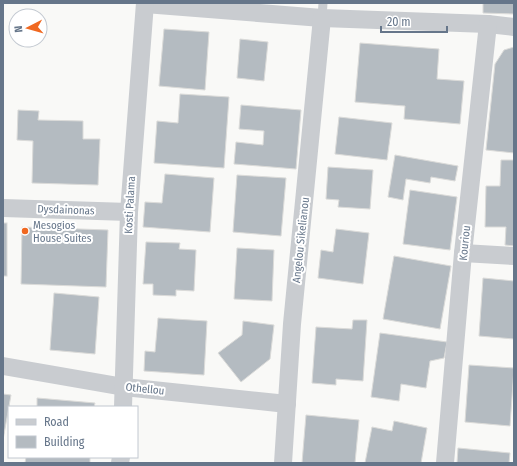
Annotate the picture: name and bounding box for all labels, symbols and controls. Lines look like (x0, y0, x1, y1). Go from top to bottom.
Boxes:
north arrow (8, 8, 48, 48)
scale bar (381, 8, 447, 34)
text: 20 m (387, 15, 411, 29)
text: N (12, 25, 25, 33)
street label: Kosti Palama (122, 176, 138, 234)
street label: Angelou Sikelianou (290, 197, 312, 283)
street label: Dysdainonas (37, 203, 95, 218)
place label: Mesogios House Suites (33, 219, 92, 245)
street label: Kouriou (457, 225, 473, 261)
marker: Mesogios House Suites (20, 226, 30, 236)
street label: Othellou (125, 380, 165, 398)
legend (8, 406, 138, 458)
text: Road (44, 415, 69, 429)
text: Building (44, 435, 85, 449)

